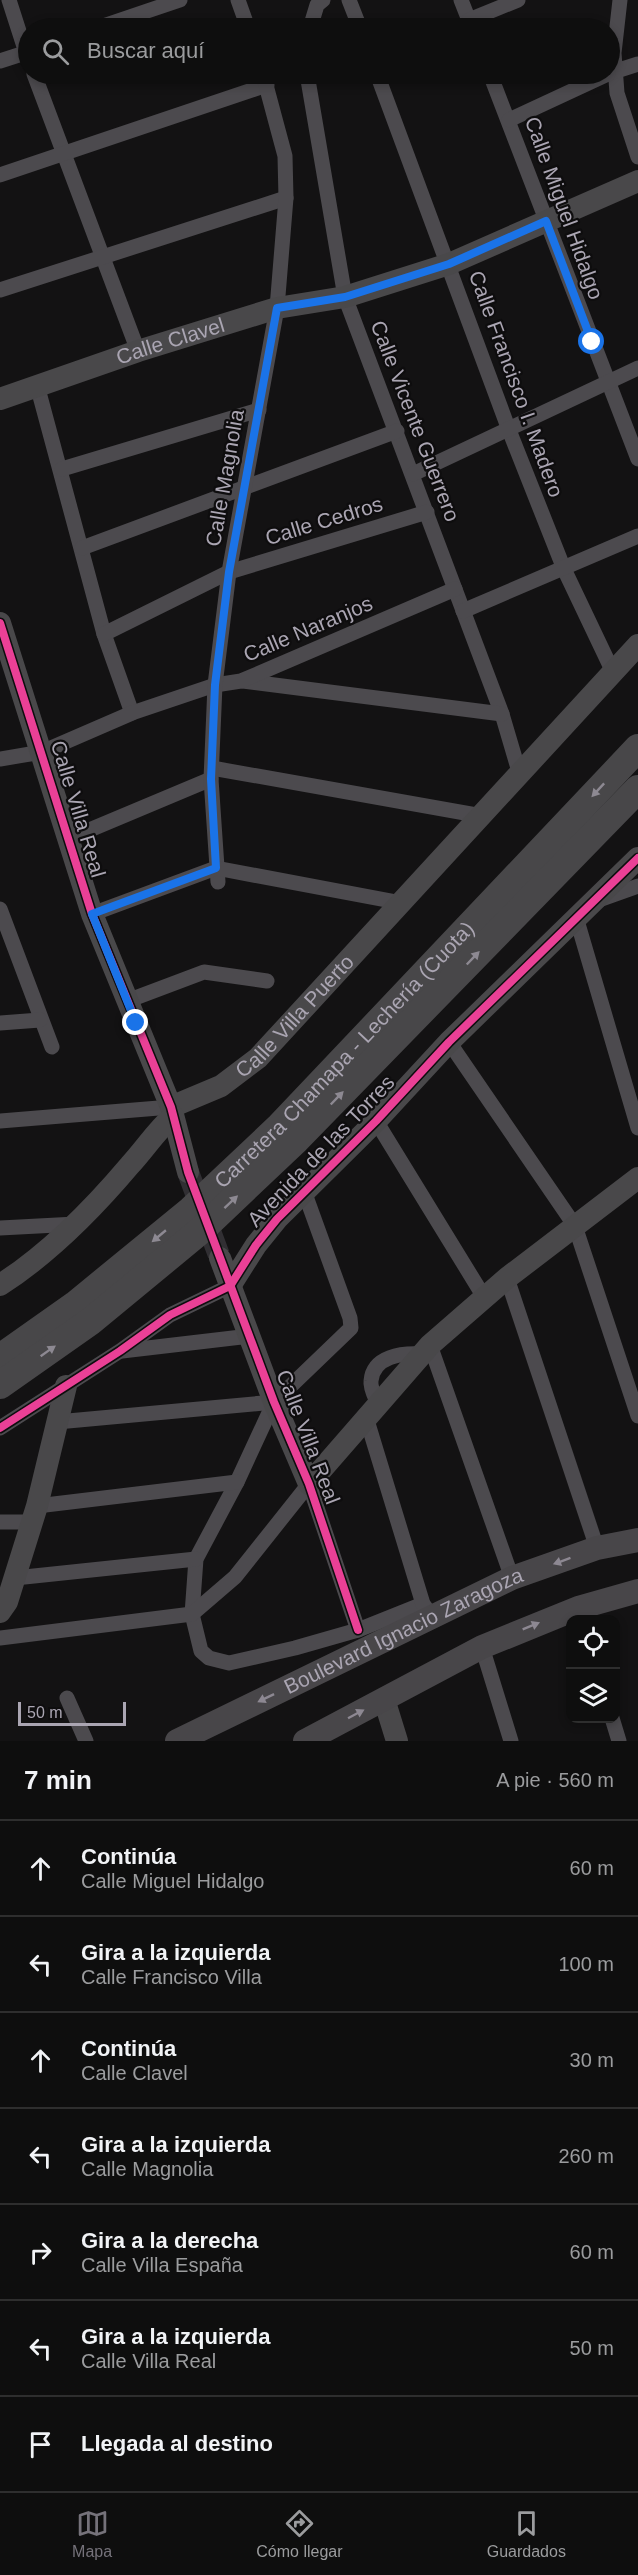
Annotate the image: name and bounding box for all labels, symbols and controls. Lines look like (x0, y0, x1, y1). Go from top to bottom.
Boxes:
search box (18, 18, 620, 84)
icon: search (39, 35, 72, 68)
text: Buscar aquí (87, 38, 204, 63)
street label: Calle Miguel Hidalgo (521, 113, 608, 302)
street label: Calle Francisco I. Madero (465, 267, 568, 500)
street label: Calle Clavel (113, 313, 227, 369)
street label: Calle Vicente Guerrero (367, 317, 464, 524)
route start (578, 328, 604, 354)
street label: Calle Magnolia (201, 407, 248, 548)
street label: Calle Cedros (262, 492, 385, 549)
street label: Calle Naranjos (240, 591, 376, 666)
street label: Calle Villa Real (47, 738, 110, 880)
one-way arrow (591, 783, 605, 798)
street label: Carretera Chamapa - Lechería (Cuota) (210, 917, 478, 1192)
street label: Calle Villa Puerto (231, 950, 358, 1082)
one-way arrow (466, 951, 480, 966)
route end (122, 1009, 148, 1035)
street label: Avenida de las Torres (242, 1070, 399, 1231)
one-way arrow (330, 1091, 344, 1106)
one-way arrow (224, 1195, 239, 1209)
one-way arrow (152, 1229, 167, 1242)
one-way arrow (39, 1345, 55, 1357)
street label: Calle Villa Real (272, 1366, 345, 1507)
one-way arrow (552, 1556, 570, 1566)
street label: Boulevard Ignacio Zaragoza (280, 1563, 526, 1698)
map controls (566, 1615, 620, 1723)
button: locate (566, 1615, 620, 1669)
one-way arrow (522, 1621, 540, 1631)
button: layers (566, 1669, 620, 1723)
one-way arrow (258, 1693, 275, 1702)
scale bar (18, 1699, 126, 1726)
text: 50 m (27, 1704, 63, 1721)
one-way arrow (348, 1709, 365, 1719)
text: 7 min (24, 1765, 92, 1795)
text: A pie · 560 m (496, 1769, 614, 1791)
text: Continúa (81, 1844, 176, 1869)
icon: ahead (24, 1852, 57, 1885)
text: 60 m (570, 1857, 614, 1879)
text: Calle Miguel Hidalgo (81, 1870, 264, 1892)
text: Gira a la izquierda (81, 1940, 271, 1965)
icon: left (24, 1948, 57, 1981)
text: 100 m (558, 1953, 614, 1975)
text: Calle Francisco Villa (81, 1966, 262, 1988)
text: Continúa (81, 2036, 176, 2061)
icon: ahead (24, 2044, 57, 2077)
text: 30 m (570, 2049, 614, 2071)
text: Calle Clavel (81, 2062, 188, 2084)
text: Gira a la izquierda (81, 2132, 271, 2157)
icon: left (24, 2140, 57, 2173)
text: 260 m (558, 2145, 614, 2167)
text: Calle Magnolia (81, 2158, 213, 2180)
text: Gira a la derecha (81, 2228, 258, 2253)
icon: right (24, 2236, 57, 2269)
text: 60 m (570, 2241, 614, 2263)
text: Calle Villa España (81, 2254, 243, 2276)
text: Gira a la izquierda (81, 2324, 271, 2349)
icon: left (24, 2332, 57, 2365)
text: 50 m (570, 2337, 614, 2359)
text: Calle Villa Real (81, 2350, 216, 2372)
icon: arrive (24, 2428, 57, 2461)
text: Llegada al destino (81, 2431, 273, 2456)
tab: Mapa (72, 2507, 112, 2561)
tab: Cómo llegar (256, 2507, 343, 2561)
tab: Guardados (487, 2507, 566, 2561)

